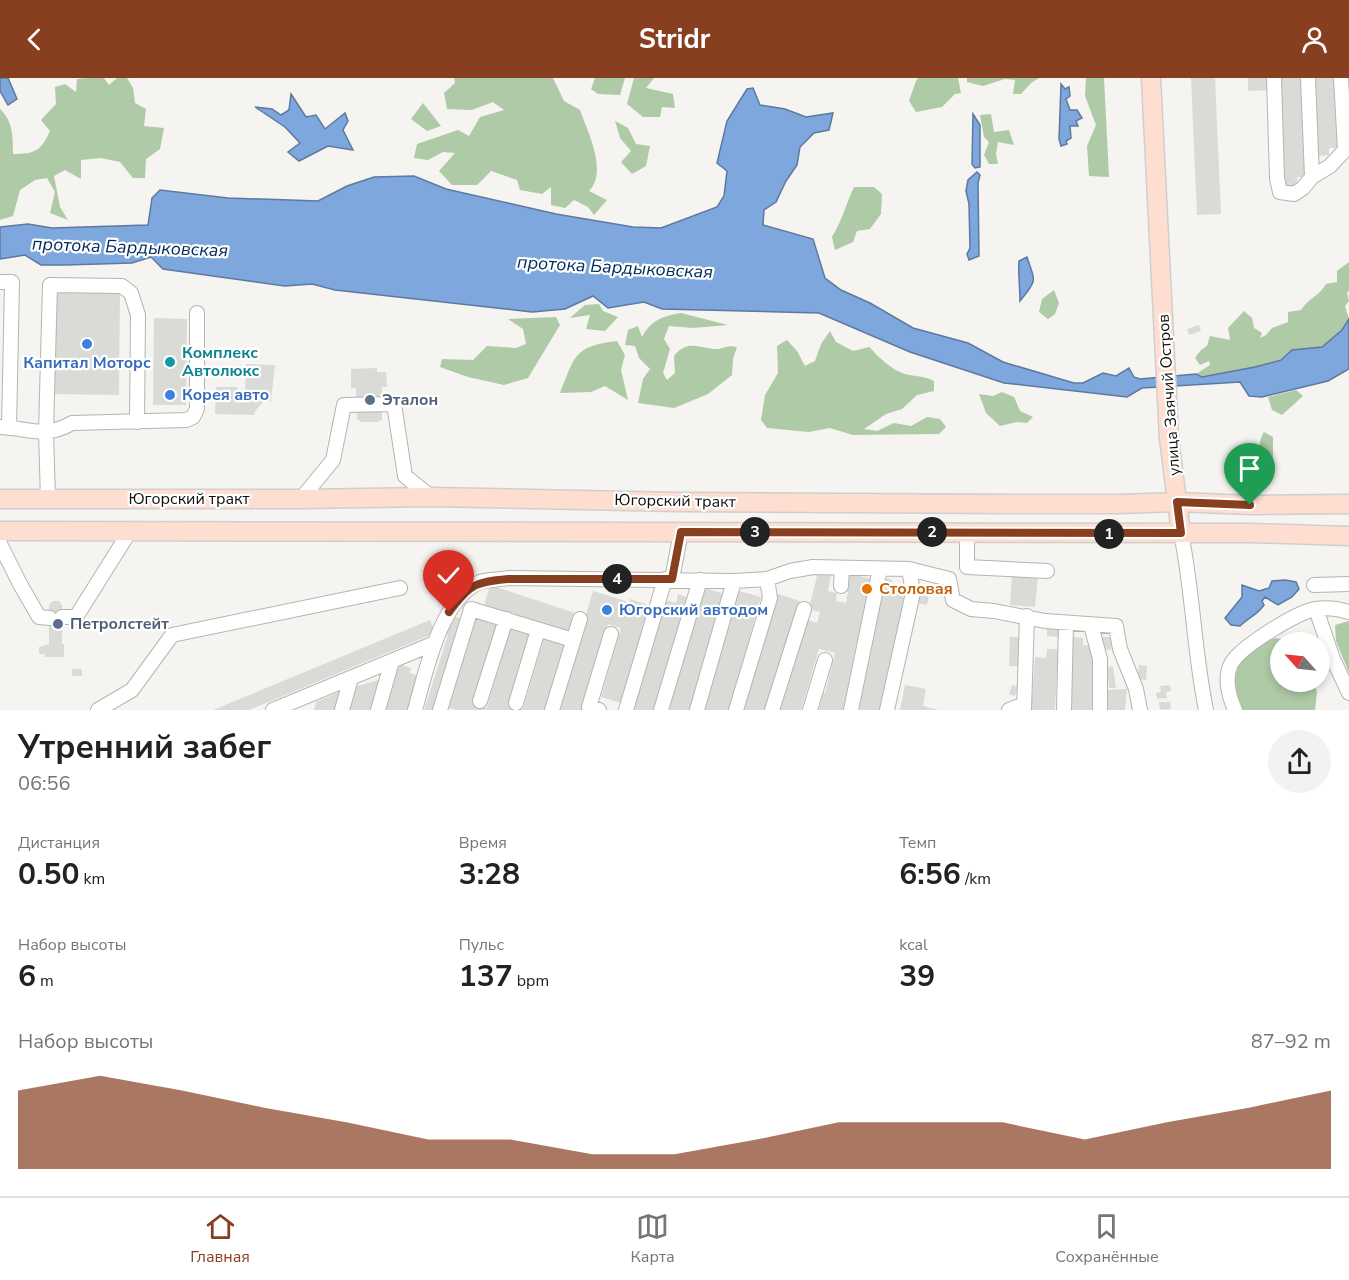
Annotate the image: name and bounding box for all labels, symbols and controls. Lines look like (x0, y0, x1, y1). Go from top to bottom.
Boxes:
text: Stridr (639, 21, 710, 58)
icon: back (18, 23, 51, 56)
icon: person (1298, 23, 1331, 56)
water label: протока Бардыковская (32, 232, 228, 262)
water label: протока Бардыковская (516, 250, 714, 284)
street label: улица Заячий Остров (1152, 313, 1186, 477)
marker: Капитал Моторс (80, 337, 94, 351)
place label: Комплекс Автолюкс (182, 342, 259, 382)
place label: Капитал Моторс (23, 352, 151, 374)
marker: Комплекс Автолюкс (163, 355, 177, 369)
place label: Корея авто (182, 384, 269, 406)
marker: Корея авто (163, 388, 177, 402)
place label: Эталон (382, 389, 438, 411)
marker: Эталон (363, 393, 377, 407)
pin (1224, 443, 1275, 505)
icon: arrive (1233, 452, 1266, 485)
street label: Югорский тракт (128, 488, 251, 510)
street label: Югорский тракт (614, 489, 737, 513)
pin: 3 (740, 517, 770, 547)
pin: 2 (917, 517, 947, 547)
pin: 1 (1094, 519, 1124, 549)
text: 3 (750, 521, 760, 543)
text: 2 (927, 521, 937, 543)
text: 1 (1104, 523, 1114, 545)
pin (423, 550, 474, 612)
icon: check (432, 559, 465, 592)
pin: 4 (602, 564, 632, 594)
text: 4 (612, 568, 622, 590)
place label: Столовая (879, 578, 953, 600)
marker: Столовая (860, 582, 874, 596)
place label: Югорский автодом (619, 599, 768, 621)
marker: Югорский автодом (600, 603, 614, 617)
place label: Петролстейт (70, 613, 169, 635)
marker: Петролстейт (51, 617, 65, 631)
north arrow (1270, 632, 1330, 692)
map controls (1270, 632, 1330, 692)
text: Утренний забег (18, 725, 271, 770)
button: share (1268, 730, 1331, 793)
text: 06:56 (18, 770, 71, 797)
text: Дистанция (18, 832, 100, 854)
text: Время (459, 832, 507, 854)
text: Темп (899, 832, 936, 854)
text: 0.50 (18, 854, 79, 895)
text: 3:28 (459, 854, 520, 895)
text: 6:56 (899, 854, 961, 895)
text: km (79, 868, 105, 890)
text: /km (961, 868, 991, 890)
text: Набор высоты (18, 934, 126, 956)
text: Пульс (459, 934, 504, 956)
text: kcal (899, 934, 928, 956)
text: 6 (18, 956, 36, 997)
text: 137 (459, 956, 513, 997)
text: 39 (899, 956, 935, 997)
text: m (36, 970, 54, 992)
text: bpm (513, 970, 549, 992)
text: Набор высоты (18, 1028, 153, 1055)
text: 87–92 m (1251, 1028, 1331, 1055)
tab: Главная (190, 1210, 250, 1268)
tab: Карта (631, 1210, 675, 1268)
tab: Сохранённые (1055, 1210, 1159, 1268)

